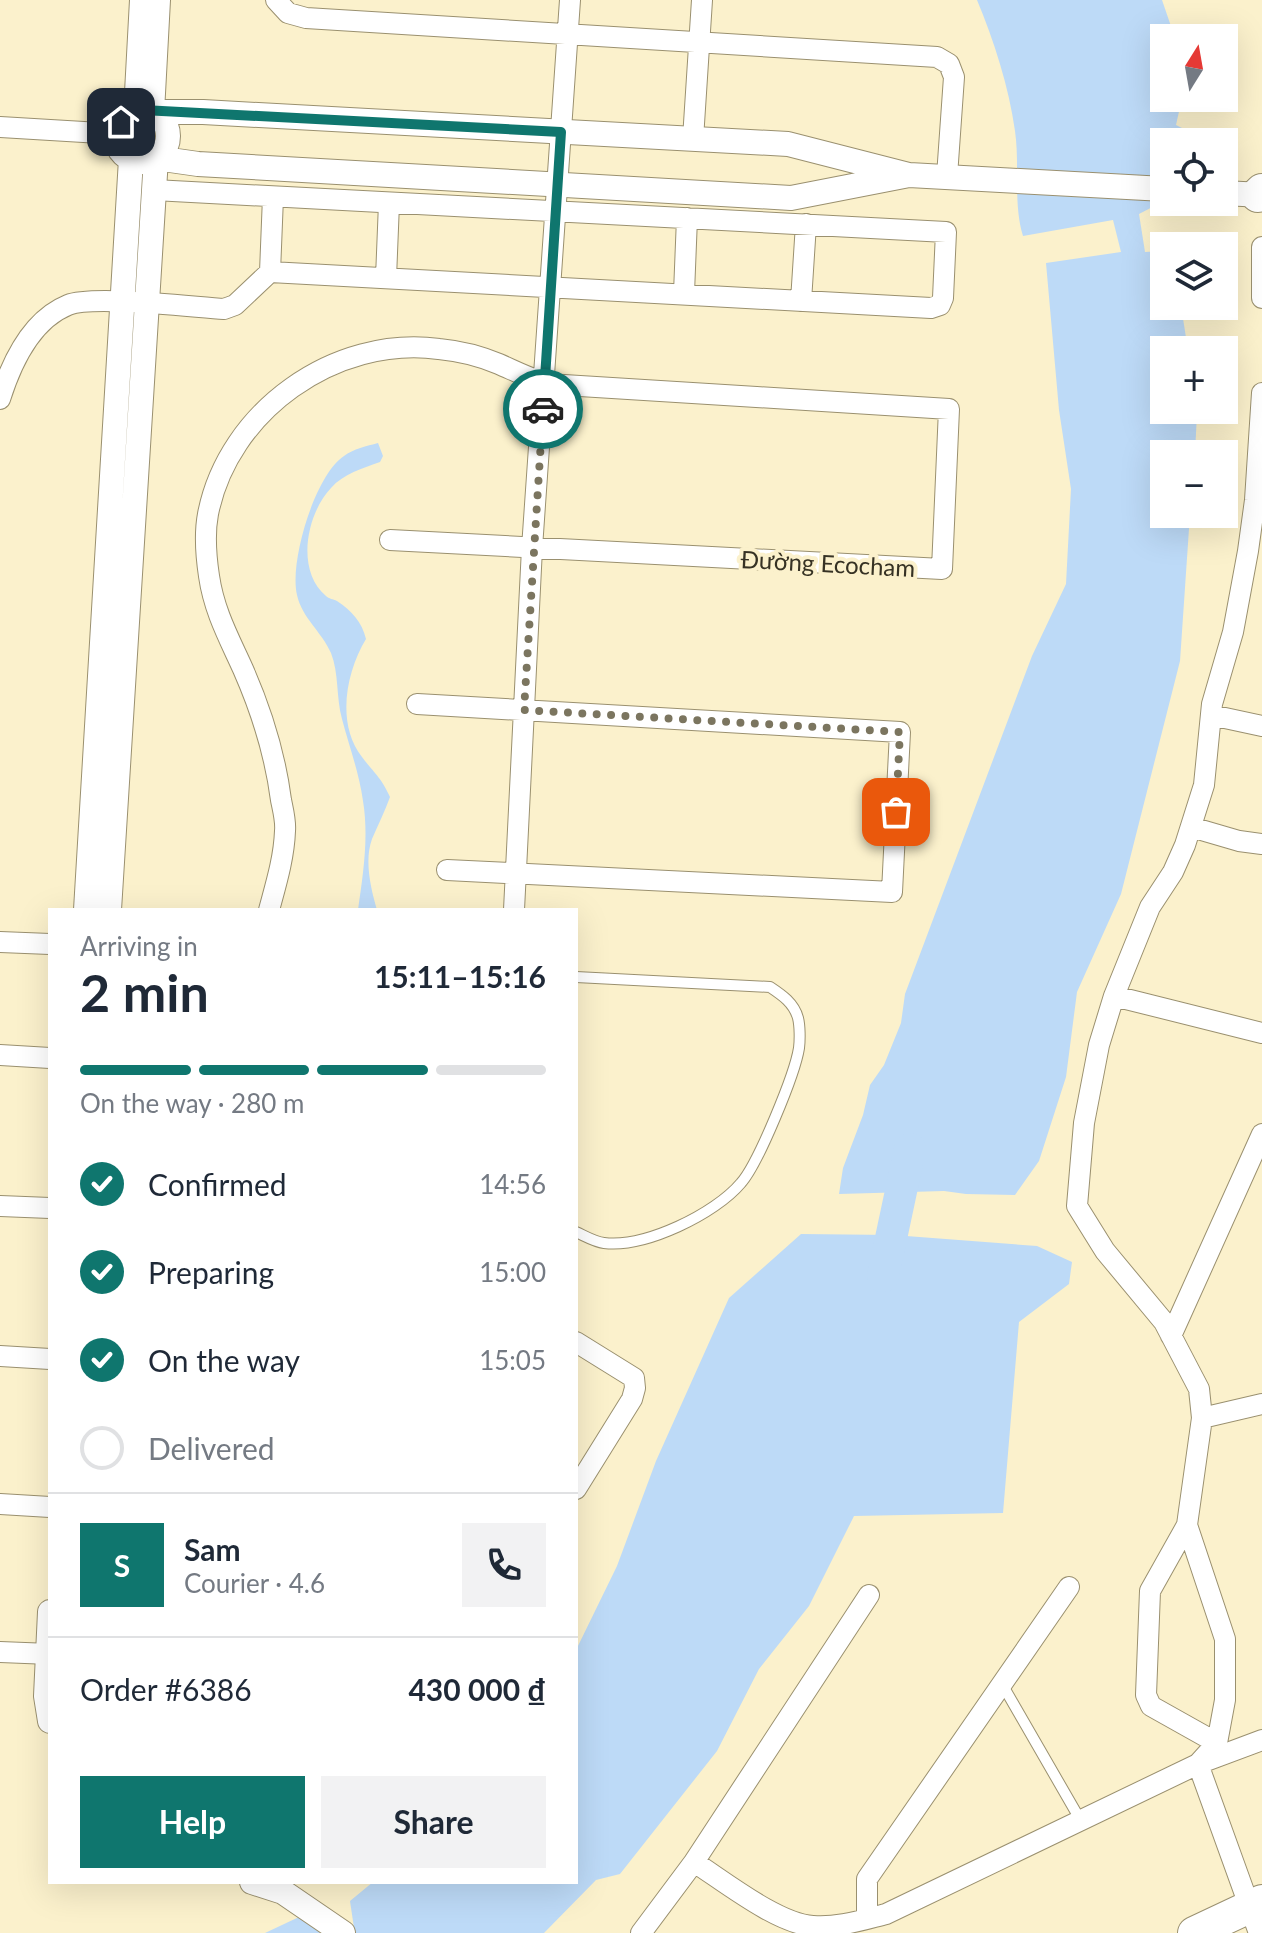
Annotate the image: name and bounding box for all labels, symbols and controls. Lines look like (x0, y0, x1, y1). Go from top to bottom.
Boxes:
north arrow (1150, 24, 1238, 112)
map controls (1150, 24, 1238, 528)
pin (87, 88, 155, 156)
icon: home (99, 100, 143, 144)
button: locate (1150, 128, 1238, 216)
button: layers (1150, 232, 1238, 320)
button: + (1150, 336, 1238, 424)
courier (503, 369, 583, 449)
icon: car (521, 387, 565, 431)
button: − (1150, 440, 1238, 528)
street label: Đường Ecocham (740, 544, 916, 582)
pin (862, 778, 930, 846)
icon: bag (874, 790, 918, 834)
text: Arriving in (80, 930, 198, 962)
text: 15:11–15:16 (374, 958, 546, 994)
text: 2 min (80, 961, 209, 1023)
text: On the way · 280 m (80, 1087, 304, 1119)
icon: check (80, 1162, 124, 1206)
text: Confirmed (148, 1166, 287, 1202)
text: 14:56 (479, 1168, 546, 1200)
icon: check (80, 1250, 124, 1294)
text: Preparing (148, 1254, 274, 1290)
text: 15:00 (479, 1256, 546, 1288)
icon: check (80, 1338, 124, 1382)
text: On the way (148, 1342, 300, 1378)
text: 15:05 (479, 1344, 546, 1376)
text: Delivered (148, 1430, 275, 1466)
button: phone (462, 1523, 546, 1607)
text: Sam (184, 1531, 241, 1567)
text: S (114, 1547, 130, 1583)
text: Courier · 4.6 (184, 1567, 325, 1599)
text: Order #6386 (80, 1671, 252, 1707)
text: 430 000 ₫ (408, 1671, 546, 1707)
button: Help (80, 1776, 305, 1868)
button: Share (321, 1776, 546, 1868)

